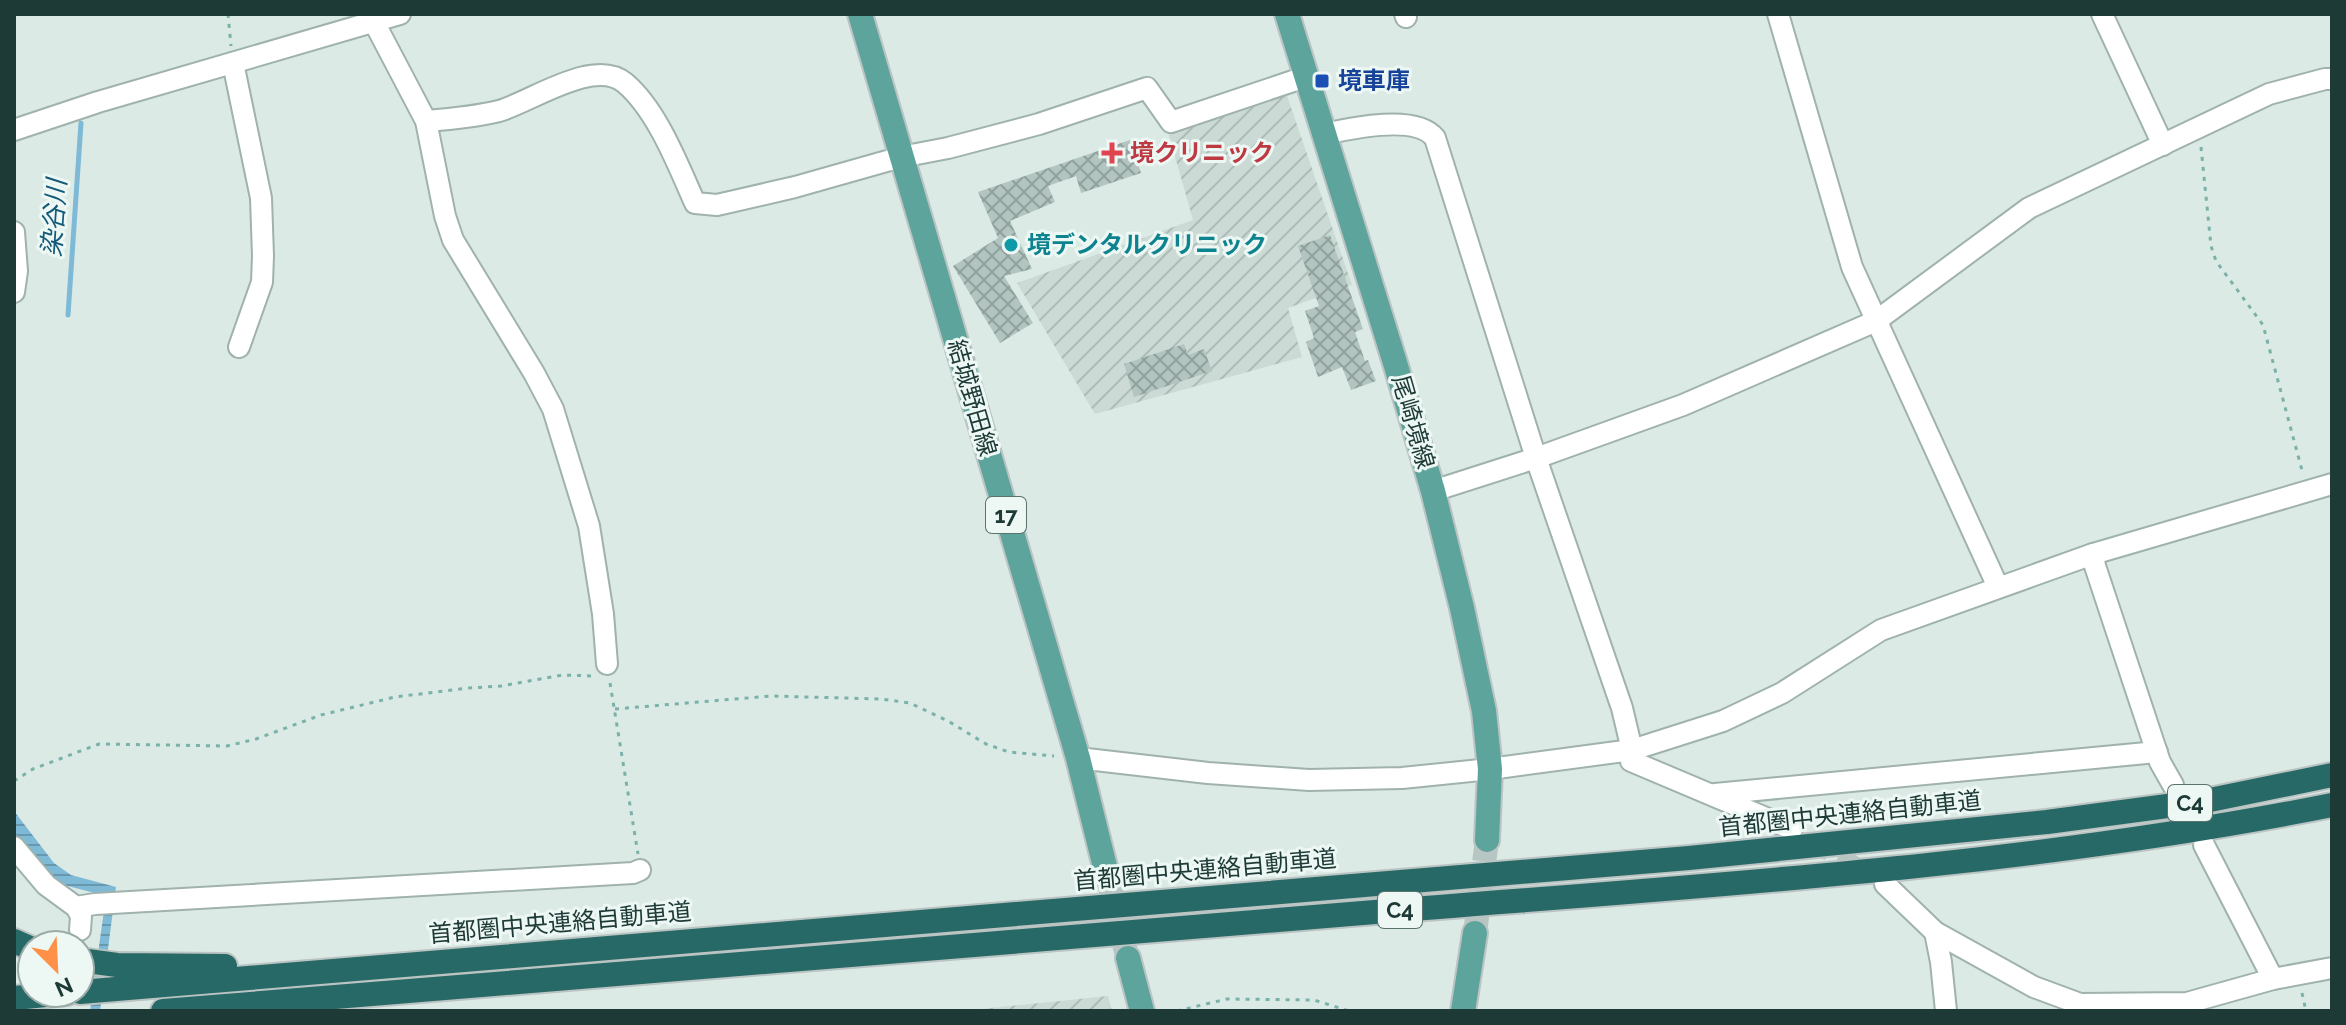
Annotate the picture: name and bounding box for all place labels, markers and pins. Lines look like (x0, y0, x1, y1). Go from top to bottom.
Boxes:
place label: 境車庫 (1338, 66, 1410, 95)
marker: 境車庫 (1313, 72, 1331, 90)
place label: 境クリニック (1130, 138, 1274, 167)
marker: 境クリニック (1101, 142, 1123, 164)
place label: 境デンタルクリニック (1027, 230, 1267, 259)
marker: 境デンタルクリニック (1002, 236, 1020, 254)

